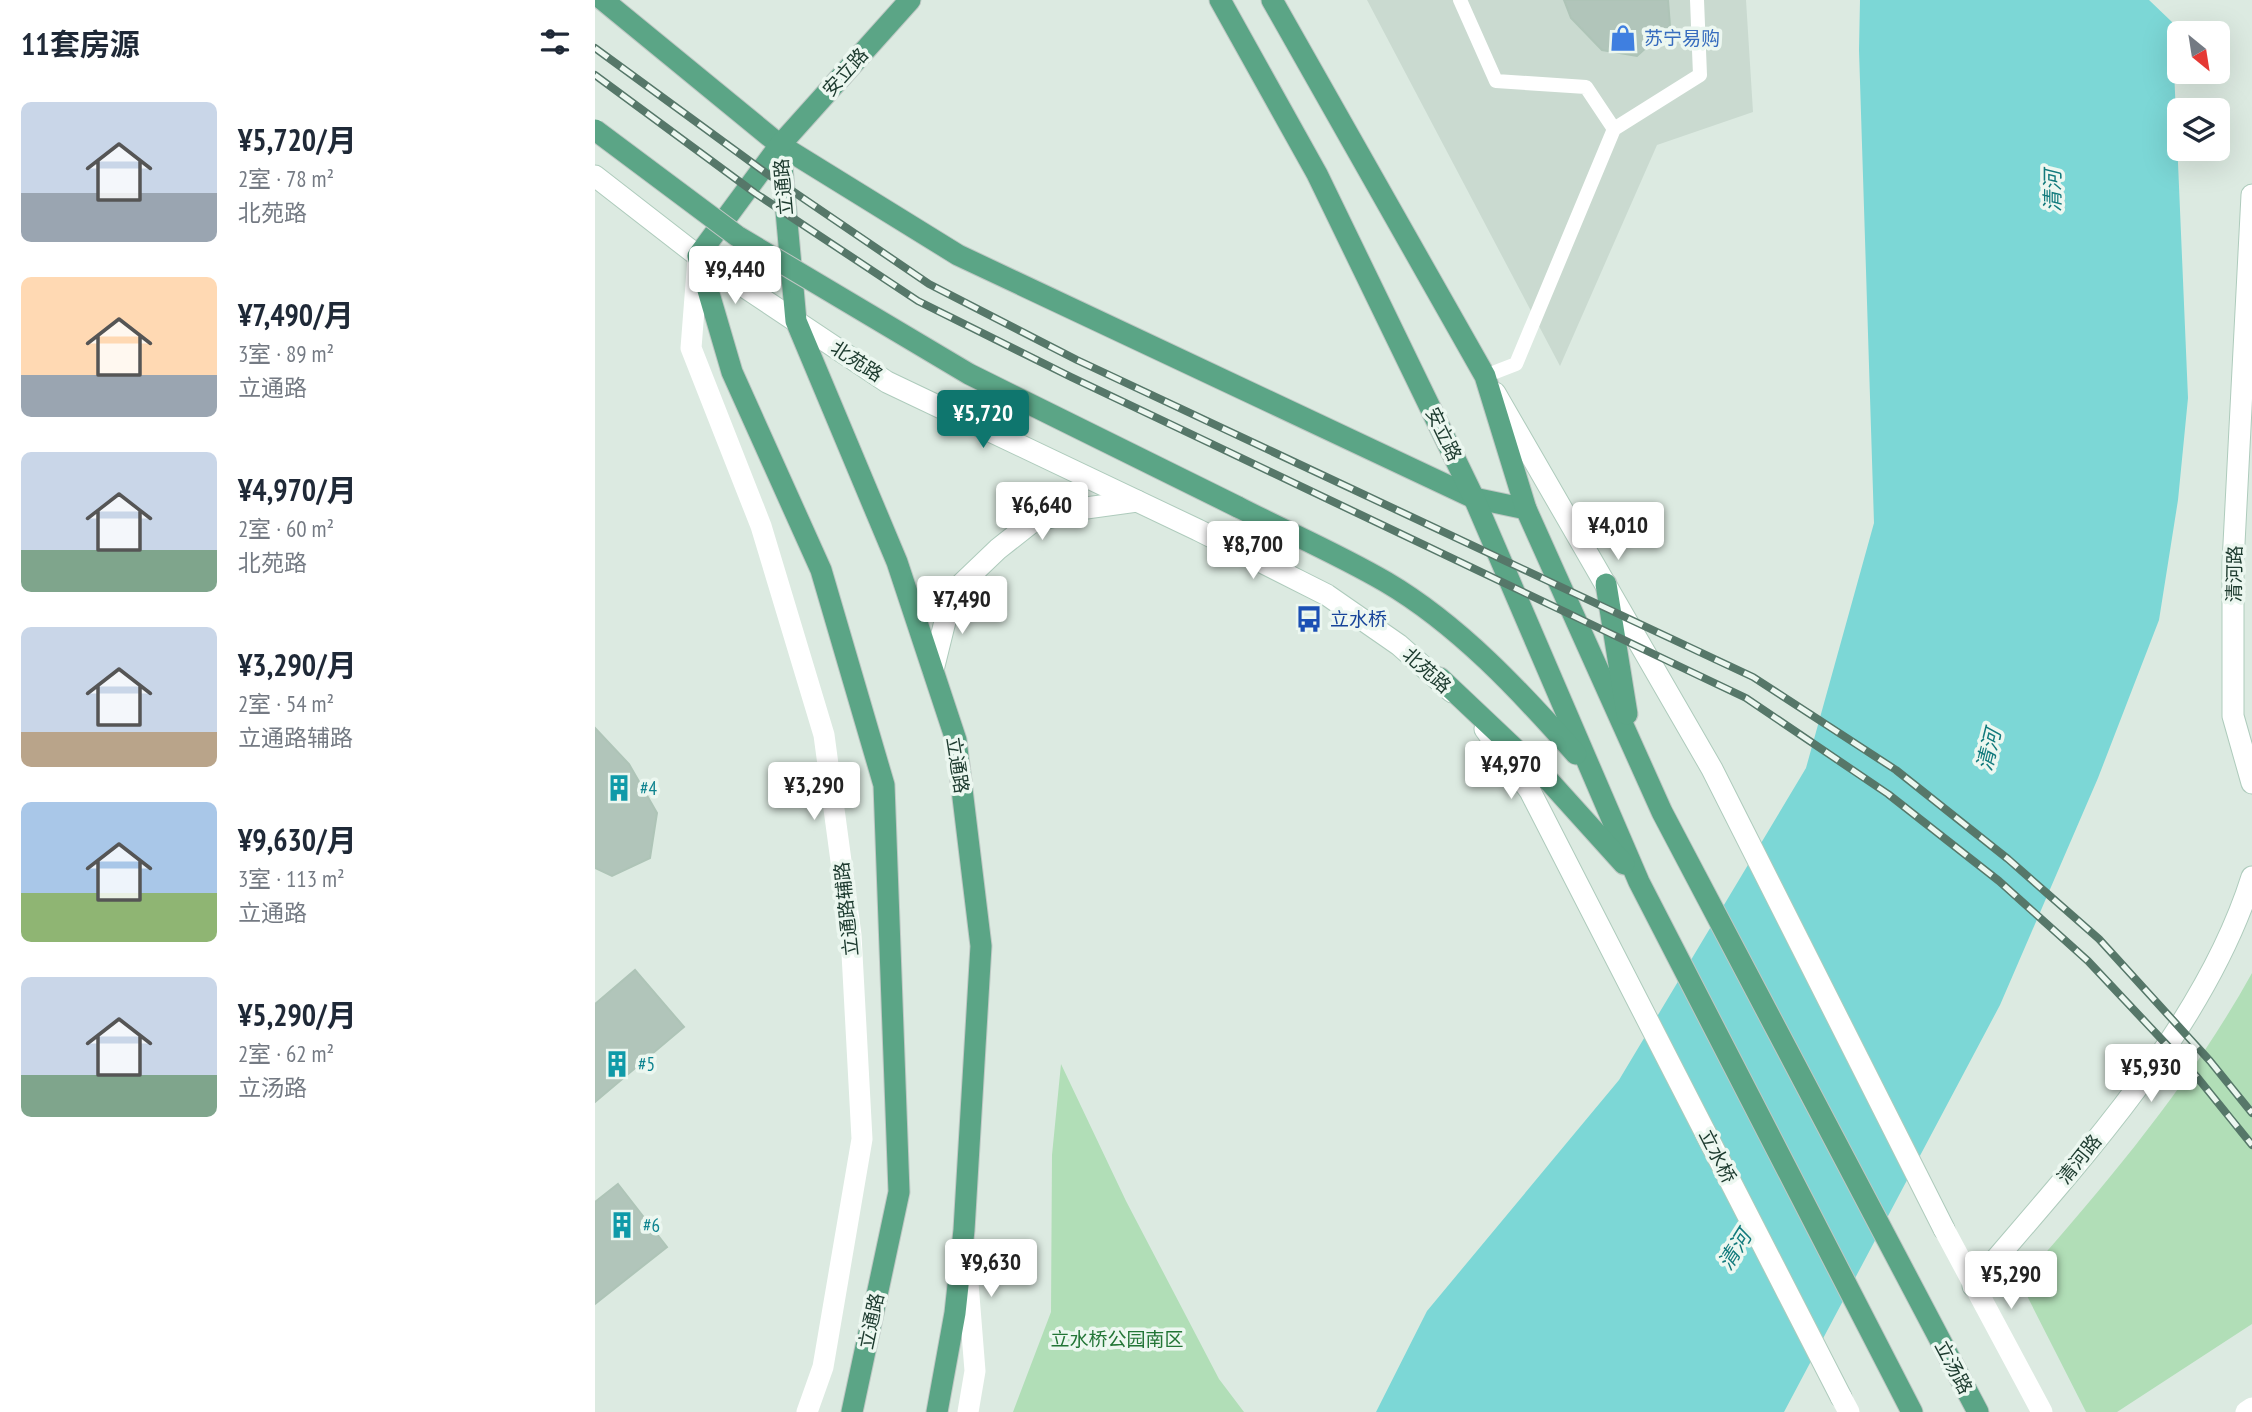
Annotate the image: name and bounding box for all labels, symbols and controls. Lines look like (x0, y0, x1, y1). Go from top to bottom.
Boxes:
north arrow (2167, 21, 2229, 84)
map controls (2167, 21, 2230, 161)
icon: filters (536, 23, 574, 61)
shop icon: 苏宁易购 (1608, 23, 1638, 53)
text: 11套房源 (21, 24, 140, 63)
place label: 苏宁易购 (1644, 26, 1720, 50)
street label: 安立路 (817, 43, 873, 101)
button: layers (2167, 98, 2230, 161)
text: ¥5,720/月 (238, 120, 357, 159)
icon: home (77, 130, 161, 214)
street label: 立通路 (769, 158, 797, 216)
text: 2室 · 78 m² (238, 164, 334, 193)
water label: 清河 (2039, 166, 2066, 212)
text: 北苑路 (238, 198, 307, 227)
pin: ¥9,440 (678, 246, 792, 306)
text: ¥9,440 (705, 254, 765, 283)
text: ¥7,490/月 (238, 295, 354, 334)
icon: home (77, 305, 161, 389)
street label: 北苑路 (827, 335, 887, 387)
text: 3室 · 89 m² (238, 339, 334, 368)
text: 立通路 (238, 373, 307, 402)
pin: ¥5,720 (926, 391, 1040, 450)
text: ¥5,720 (953, 398, 1013, 427)
street label: 安立路 (1421, 403, 1467, 465)
text: ¥4,970/月 (238, 470, 357, 509)
icon: home (77, 480, 161, 564)
pin: ¥6,640 (985, 482, 1099, 542)
text: ¥6,640 (1012, 490, 1072, 519)
pin: ¥4,010 (1561, 503, 1675, 562)
text: ¥4,010 (1588, 510, 1648, 539)
text: 2室 · 60 m² (238, 514, 334, 543)
pin: ¥8,700 (1196, 522, 1310, 581)
text: ¥8,700 (1223, 529, 1283, 558)
street label: 清河路 (2222, 545, 2246, 603)
text: 北苑路 (238, 548, 307, 577)
pin: ¥7,490 (905, 576, 1019, 636)
text: ¥7,490 (933, 584, 991, 613)
bus stop icon: 立水桥 (1294, 604, 1324, 634)
place label: 立水桥 (1330, 607, 1387, 631)
street label: 北苑路 (1398, 642, 1456, 698)
text: ¥3,290/月 (238, 645, 357, 684)
icon: home (77, 655, 161, 739)
text: 2室 · 54 m² (238, 689, 334, 718)
water label: 清河 (1970, 722, 2008, 774)
text: 立通路辅路 (238, 723, 353, 752)
street label: 立通路 (942, 735, 974, 795)
pin: ¥4,970 (1454, 742, 1568, 801)
text: ¥4,970 (1481, 749, 1541, 778)
pin: ¥3,290 (757, 762, 871, 822)
text: ¥3,290 (784, 770, 844, 799)
building icon: #4 (604, 773, 634, 803)
place label: #4 (640, 776, 658, 800)
text: ¥9,630/月 (238, 820, 357, 859)
icon: home (77, 830, 161, 914)
street label: 立通路辅路 (829, 860, 863, 958)
text: 3室 · 113 m² (238, 864, 345, 893)
text: 立通路 (238, 898, 307, 927)
text: ¥5,290/月 (238, 995, 357, 1034)
icon: home (77, 1005, 161, 1089)
text: 2室 · 62 m² (238, 1039, 334, 1068)
pin: ¥5,930 (2094, 1044, 2208, 1104)
building icon: #5 (602, 1049, 632, 1079)
place label: #5 (638, 1052, 655, 1076)
text: ¥5,930 (2121, 1052, 2181, 1081)
text: 立汤路 (238, 1073, 307, 1102)
street label: 立水桥 (1694, 1125, 1742, 1187)
street label: 清河路 (2052, 1129, 2106, 1189)
building icon: #6 (607, 1210, 637, 1240)
place label: #6 (643, 1213, 660, 1237)
water label: 清河 (1712, 1221, 1759, 1275)
pin: ¥9,630 (934, 1240, 1048, 1299)
text: ¥9,630 (961, 1247, 1021, 1276)
pin: ¥5,290 (1954, 1252, 2068, 1311)
text: ¥5,290 (1981, 1259, 2041, 1288)
street label: 立通路 (853, 1291, 889, 1351)
park label: 立水桥公园南区 (1050, 1327, 1184, 1351)
street label: 立汤路 (1930, 1336, 1978, 1398)

